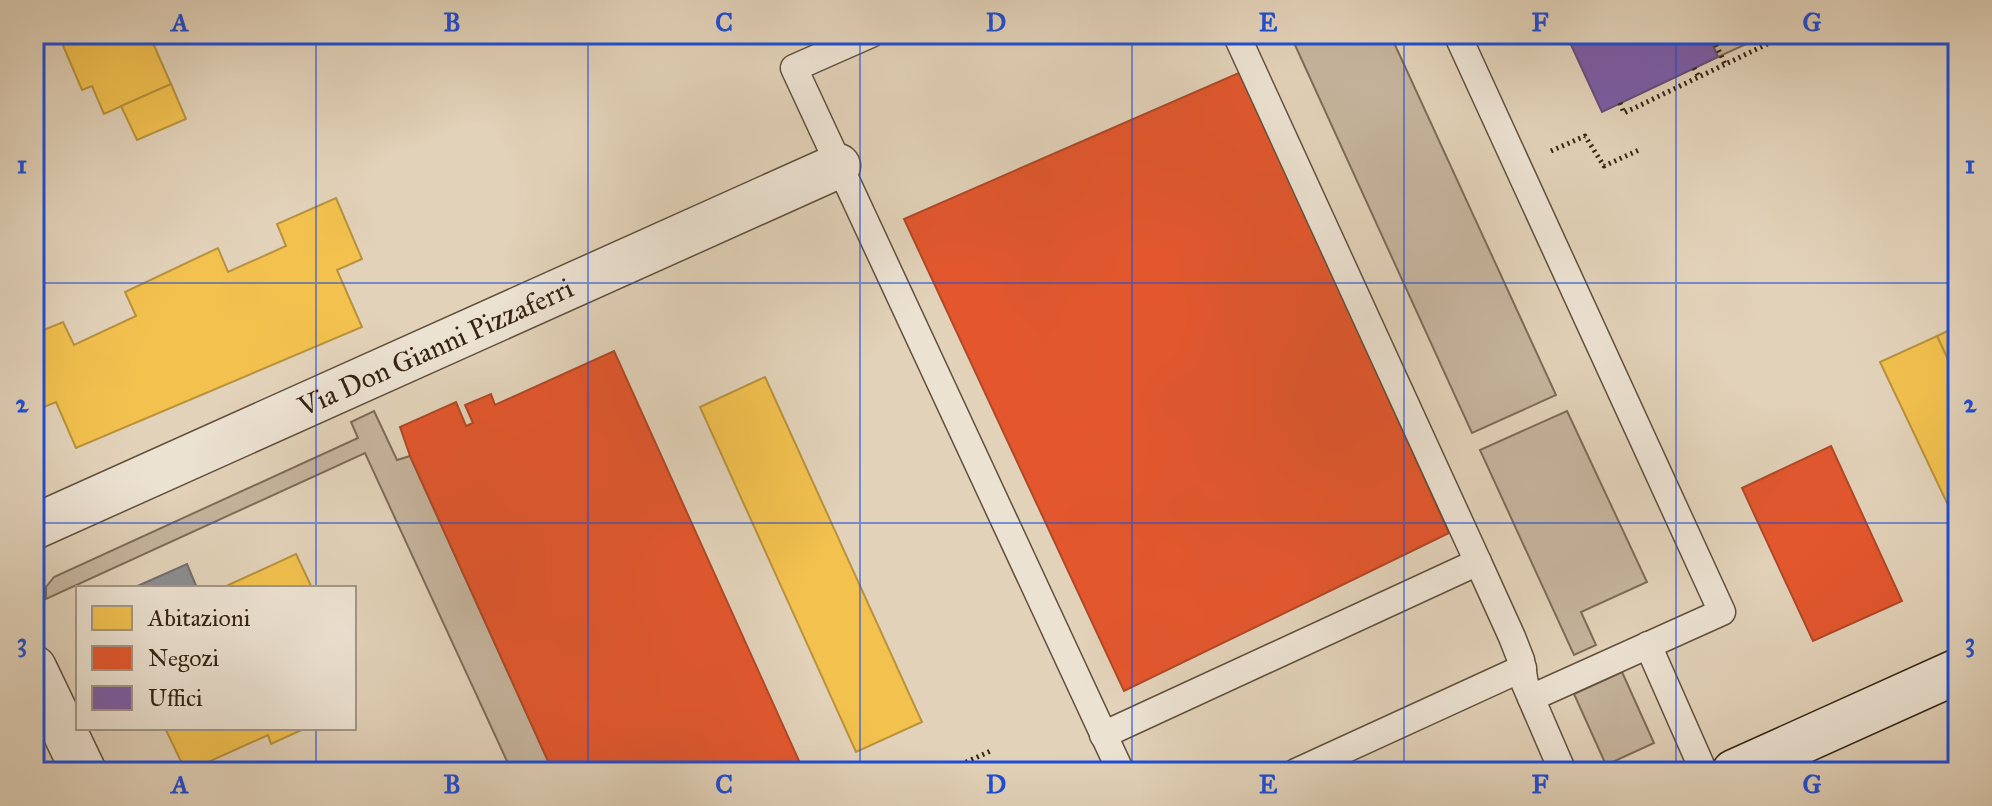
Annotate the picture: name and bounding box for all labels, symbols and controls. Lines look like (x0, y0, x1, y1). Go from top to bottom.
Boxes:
text: A (169, 6, 189, 38)
text: B (443, 6, 461, 38)
text: C (715, 6, 733, 38)
text: D (986, 6, 1006, 38)
text: E (1259, 6, 1278, 38)
text: F (1532, 6, 1549, 38)
text: G (1802, 6, 1822, 38)
text: 1 (17, 148, 27, 180)
text: 1 (1965, 148, 1975, 180)
street label: Via Don Gianni Pizzaferri (292, 270, 579, 424)
text: 2 (16, 387, 30, 419)
text: 2 (1964, 387, 1978, 419)
legend (76, 586, 356, 730)
text: Abitazioni (147, 603, 251, 633)
text: 3 (17, 626, 27, 658)
text: 3 (1965, 626, 1975, 658)
text: Negozi (148, 643, 220, 673)
text: Uffici (148, 683, 203, 713)
text: A (169, 768, 189, 800)
text: B (443, 768, 461, 800)
text: C (715, 768, 733, 800)
text: D (986, 768, 1006, 800)
text: E (1259, 768, 1278, 800)
text: F (1532, 768, 1549, 800)
text: G (1802, 768, 1822, 800)

